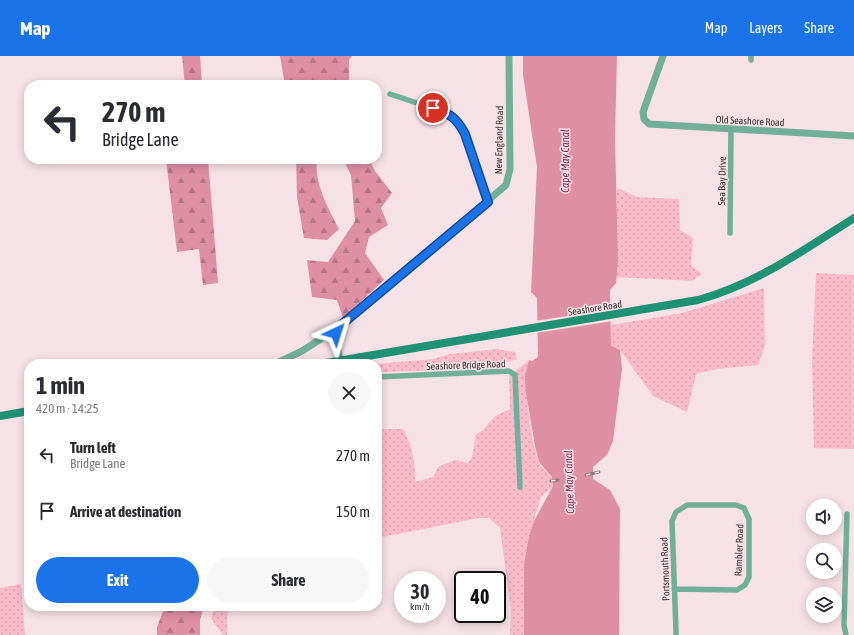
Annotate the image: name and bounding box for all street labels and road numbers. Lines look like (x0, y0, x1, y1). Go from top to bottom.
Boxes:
street label: New England Road (493, 105, 505, 174)
street label: Old Seashore Road (715, 114, 785, 128)
street label: Sea Bay Drive (716, 156, 728, 206)
street label: Seashore Road (567, 298, 623, 318)
street label: Seashore Bridge Road (426, 358, 506, 372)
street label: Rambler Road (733, 524, 745, 576)
street label: Portsmouth Road (658, 537, 672, 601)

